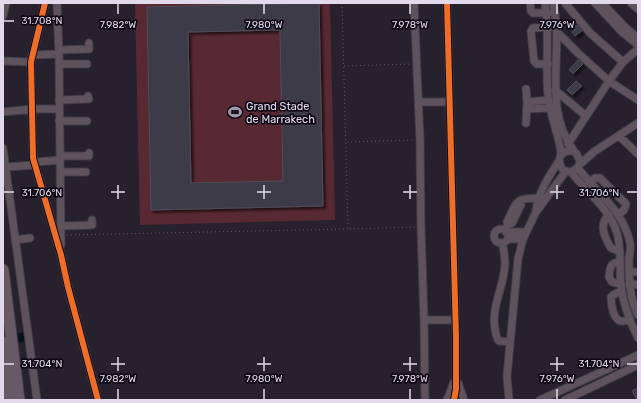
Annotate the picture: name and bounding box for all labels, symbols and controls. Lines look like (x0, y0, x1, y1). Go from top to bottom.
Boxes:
text: 31.708°N (22, 15, 63, 27)
text: 7.982°W (100, 19, 136, 31)
text: 7.980°W (245, 19, 283, 31)
text: 7.978°W (392, 19, 428, 31)
text: 7.976°W (539, 19, 575, 31)
place label: Grand Stade de Marrakech (246, 100, 315, 126)
sports icon: Grand Stade de Marrakech (227, 104, 243, 120)
text: 31.706°N (22, 187, 62, 199)
text: 31.706°N (579, 187, 619, 199)
text: 31.704°N (22, 358, 62, 370)
text: 31.704°N (579, 358, 619, 370)
text: 7.982°W (100, 373, 136, 385)
text: 7.980°W (245, 373, 283, 385)
text: 7.978°W (392, 373, 428, 385)
text: 7.976°W (539, 373, 575, 385)

